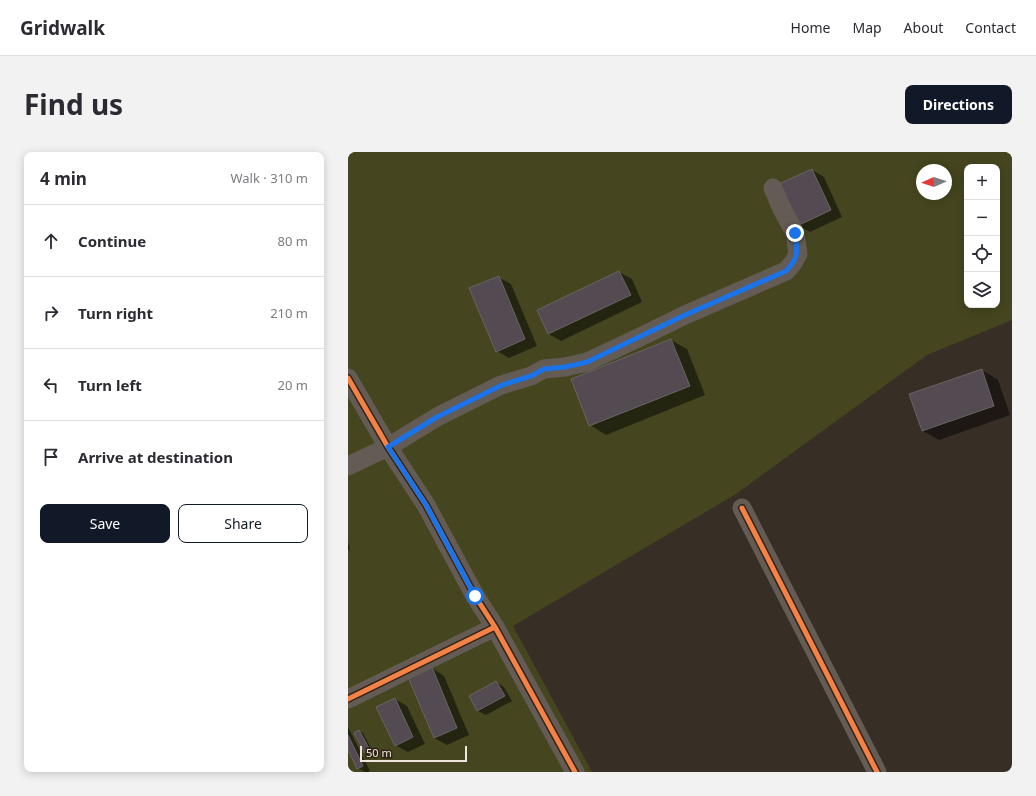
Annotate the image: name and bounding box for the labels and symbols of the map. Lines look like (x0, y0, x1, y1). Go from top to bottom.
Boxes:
north arrow (916, 164, 952, 200)
route end (786, 224, 804, 242)
route start (466, 587, 484, 605)
scale bar (360, 744, 467, 763)

